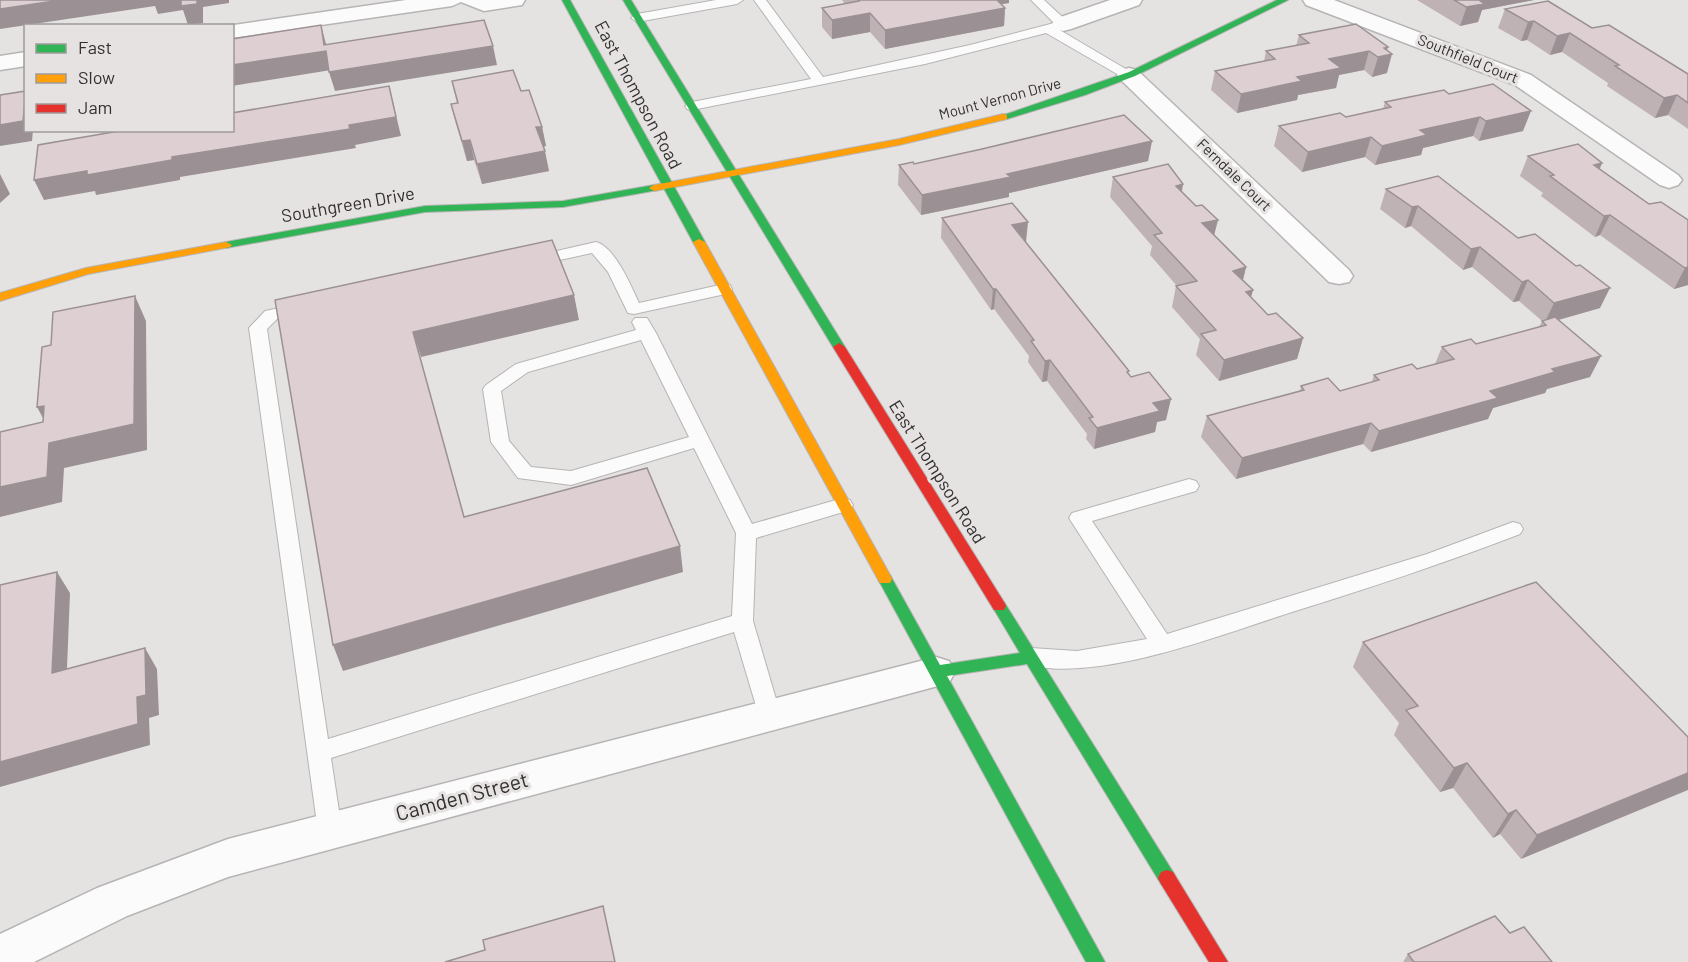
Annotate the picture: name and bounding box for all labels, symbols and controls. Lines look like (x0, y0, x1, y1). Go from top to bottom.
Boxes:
street label: East Thompson Road (590, 17, 687, 172)
legend (24, 24, 234, 132)
street label: Southfield Court (1416, 30, 1521, 86)
text: Fast (78, 36, 112, 58)
text: Slow (78, 66, 115, 88)
street label: Mount Vernon Drive (937, 73, 1063, 123)
text: Jam (78, 96, 112, 118)
street label: Ferndale Court (1194, 134, 1276, 214)
street label: Southgreen Drive (279, 181, 416, 227)
street label: East Thompson Road (885, 396, 991, 547)
street label: Camden Street (393, 766, 531, 825)

